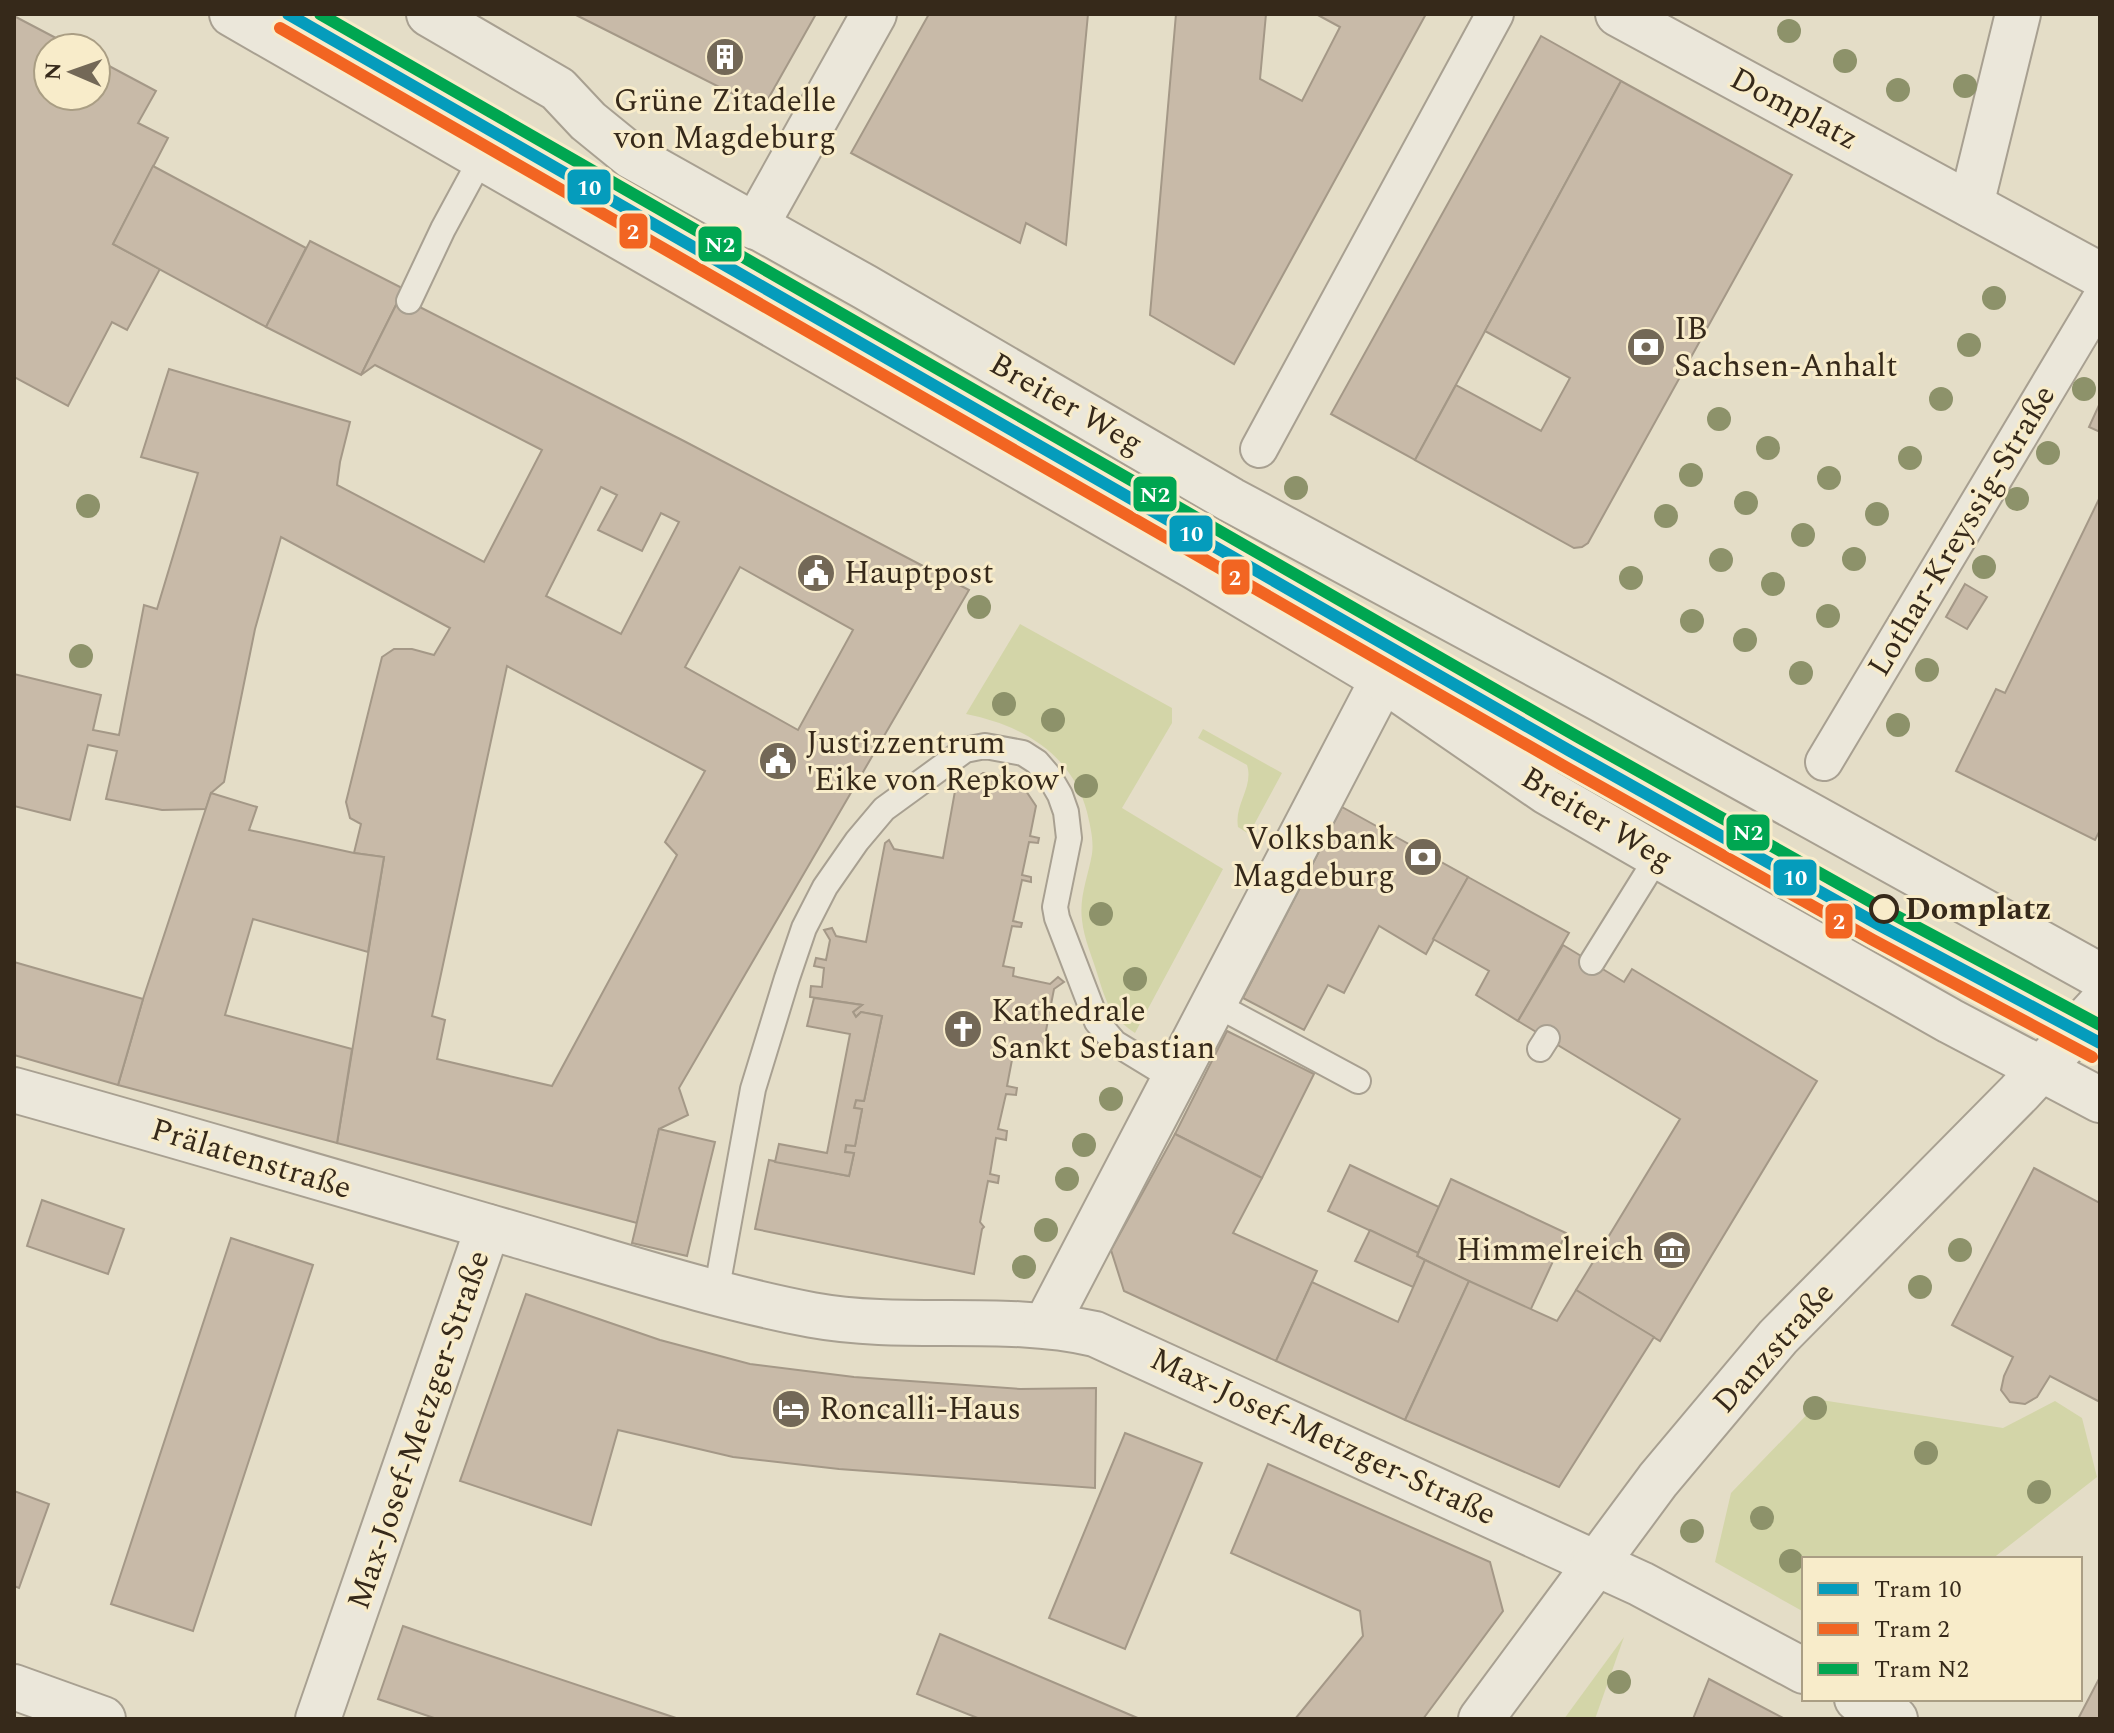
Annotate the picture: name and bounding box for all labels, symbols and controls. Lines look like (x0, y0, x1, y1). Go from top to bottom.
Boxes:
north arrow (32, 32, 112, 112)
building icon: Grüne Zitadelle von Magdeburg (704, 36, 746, 78)
street label: Domplatz (1721, 55, 1867, 163)
text: N (37, 62, 70, 81)
place label: Grüne Zitadelle von Magdeburg (613, 77, 836, 163)
line badge: 10 (566, 168, 612, 206)
text: 10 (577, 172, 601, 205)
line badge: 2 (618, 212, 649, 250)
text: 2 (627, 216, 639, 249)
line badge: N2 (697, 225, 743, 263)
text: N2 (705, 229, 735, 262)
place label: IB Sachsen-Anhalt (1674, 305, 1898, 391)
bank icon: IB Sachsen-Anhalt (1625, 326, 1667, 368)
street label: Breiter Weg (980, 340, 1152, 468)
street label: Lothar-Kreyssig-Straße (1855, 376, 2069, 686)
line badge: N2 (1132, 475, 1178, 513)
text: N2 (1140, 479, 1170, 512)
line badge: 10 (1168, 514, 1214, 553)
text: 10 (1179, 518, 1203, 551)
place label: Hauptpost (844, 549, 994, 598)
public building icon: Hauptpost (795, 552, 837, 594)
line badge: 2 (1220, 558, 1251, 596)
text: 2 (1229, 562, 1241, 595)
place label: Justizzentrum 'Eike von Repkow' (806, 719, 1066, 805)
public building icon: Justizzentrum 'Eike von Repkow' (757, 740, 799, 782)
street label: Breiter Weg (1511, 754, 1683, 884)
line badge: N2 (1725, 813, 1771, 852)
place label: Volksbank Magdeburg (1232, 815, 1395, 901)
text: N2 (1733, 817, 1763, 850)
bank icon: Volksbank Magdeburg (1402, 836, 1444, 878)
line badge: 10 (1772, 858, 1818, 897)
text: 10 (1783, 862, 1807, 895)
place label: Domplatz (1905, 885, 2051, 934)
marker: Domplatz (1870, 895, 1898, 923)
line badge: 2 (1824, 902, 1854, 940)
text: 2 (1833, 906, 1845, 939)
place label: Kathedrale Sankt Sebastian (991, 987, 1215, 1073)
church icon: Kathedrale Sankt Sebastian (942, 1008, 984, 1050)
street label: Prälatenstraße (145, 1105, 357, 1213)
place label: Himmelreich (1456, 1226, 1644, 1275)
museum icon: Himmelreich (1651, 1229, 1693, 1271)
street label: Max-Josef-Metzger-Straße (334, 1244, 504, 1616)
street label: Danzstraße (1701, 1271, 1847, 1425)
street label: Max-Josef-Metzger-Straße (1142, 1335, 1504, 1539)
place label: Roncalli-Haus (819, 1385, 1021, 1434)
hotel icon: Roncalli-Haus (770, 1388, 812, 1430)
legend (1802, 1557, 2082, 1701)
text: Tram 10 (1874, 1572, 1962, 1608)
text: Tram 2 (1874, 1612, 1950, 1648)
text: Tram N2 (1874, 1652, 1969, 1688)

